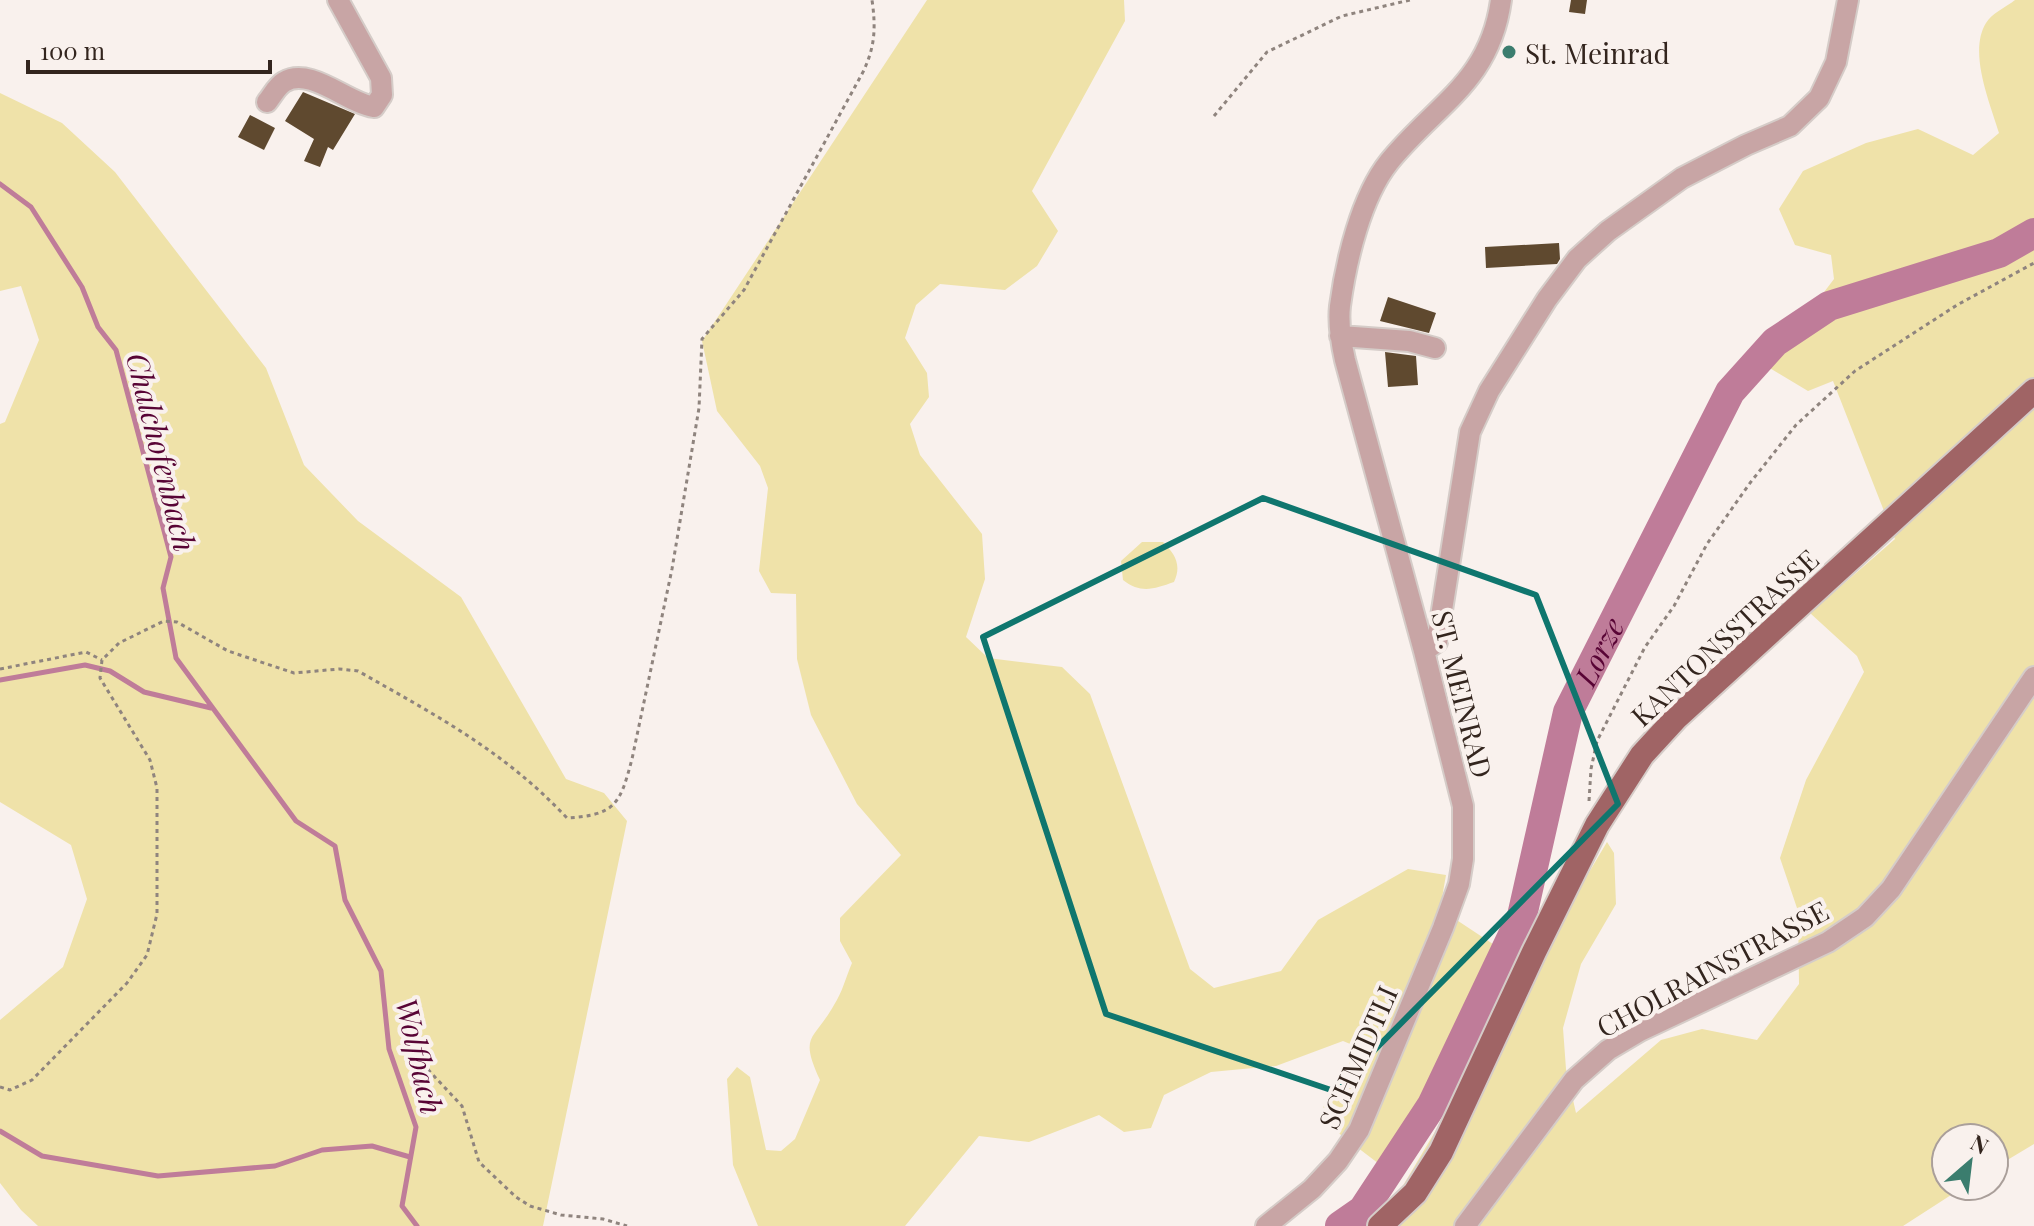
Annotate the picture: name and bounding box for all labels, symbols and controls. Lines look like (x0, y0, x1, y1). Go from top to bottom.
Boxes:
scale bar (28, 24, 270, 74)
text: 100 m (40, 34, 105, 66)
place label: St. Meinrad (1525, 34, 1670, 71)
marker: St. Meinrad (1500, 43, 1518, 61)
water label: Chalchofenbach (118, 348, 206, 556)
street label: KANTONSSTRASSE (1622, 540, 1826, 734)
street label: ST. MEINRAD (1424, 606, 1502, 782)
water label: Lorze (1564, 611, 1633, 694)
street label: CHOLRAINSTRASSE (1590, 891, 1834, 1045)
street label: SCHMIDTLI (1309, 980, 1405, 1134)
water label: Wolfbach (387, 994, 453, 1118)
north arrow (1930, 1122, 2010, 1202)
text: N (1966, 1126, 1994, 1160)

